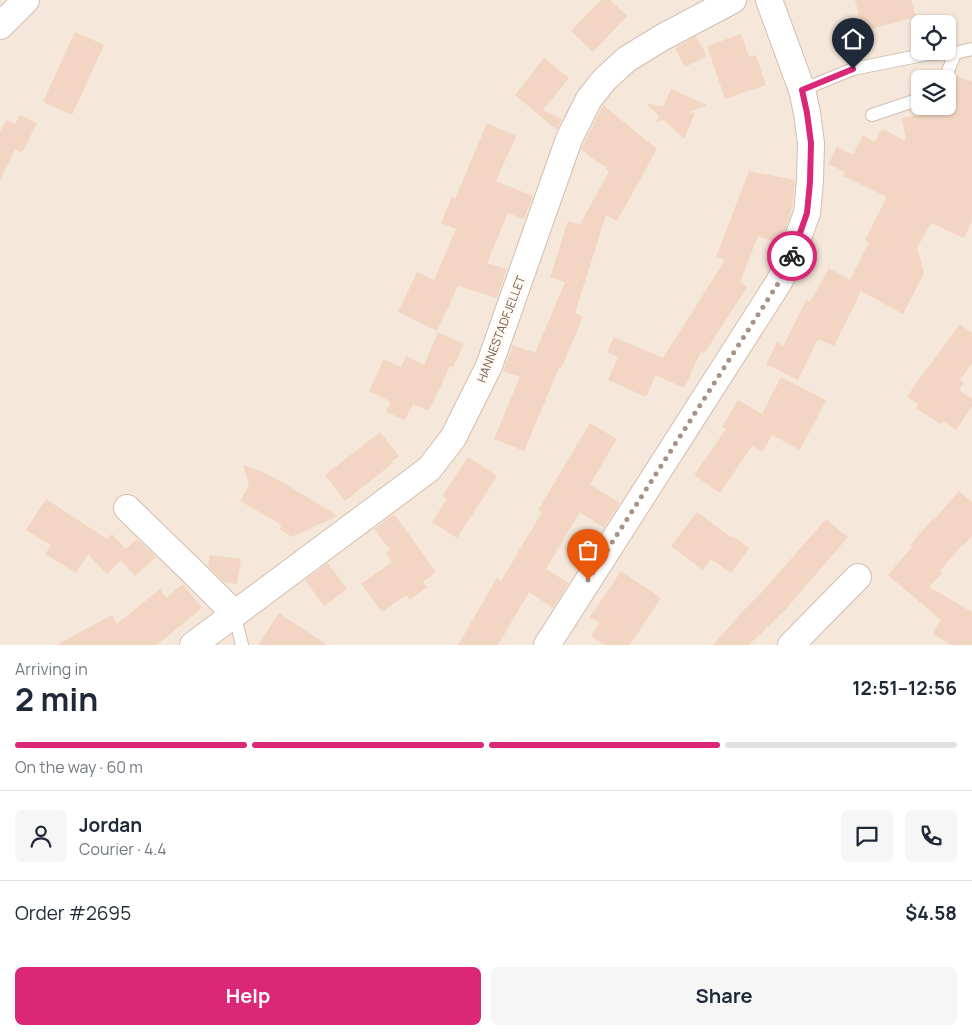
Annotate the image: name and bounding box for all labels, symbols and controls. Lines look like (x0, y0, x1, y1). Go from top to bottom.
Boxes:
map controls (911, 15, 956, 115)
button: locate (911, 15, 956, 60)
pin (832, 18, 874, 69)
icon: home (839, 25, 867, 53)
button: layers (911, 70, 956, 115)
courier (767, 231, 817, 281)
icon: bike (778, 242, 806, 270)
street label: HANNESTADFJELLET (473, 272, 530, 385)
pin (567, 529, 609, 580)
icon: bag (574, 536, 602, 564)
text: Arriving in (15, 658, 88, 680)
text: 12:51–12:56 (852, 675, 957, 701)
text: 2 min (15, 677, 98, 721)
text: On the way · 60 m (15, 756, 143, 778)
button: person (15, 810, 67, 862)
button: chat (841, 810, 893, 862)
button: phone (905, 810, 957, 862)
text: Jordan (79, 812, 142, 838)
text: Courier · 4.4 (79, 838, 167, 860)
text: Order #2695 (15, 900, 131, 926)
text: $4.58 (905, 900, 957, 926)
button: Help (15, 967, 481, 1025)
button: Share (491, 967, 957, 1025)

